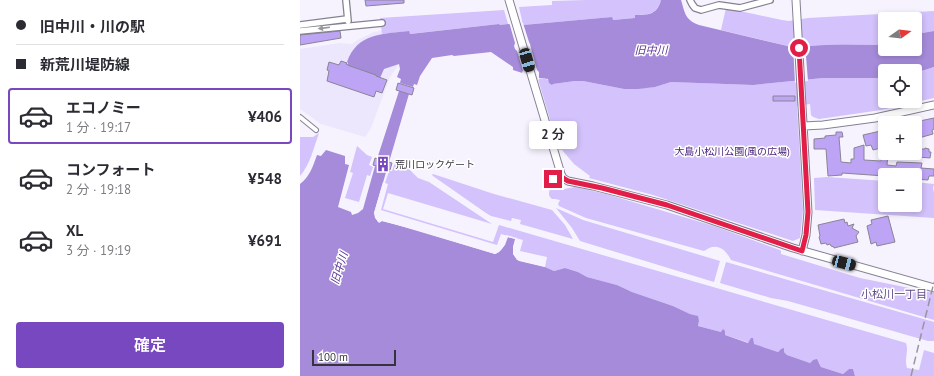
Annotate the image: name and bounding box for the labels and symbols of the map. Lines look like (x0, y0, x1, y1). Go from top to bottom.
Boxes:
north arrow (878, 12, 922, 56)
one-way arrow (318, 25, 330, 31)
route start (790, 39, 808, 57)
water label: 旧中川 (635, 43, 668, 57)
car (518, 47, 536, 73)
callout: 2 分 (529, 121, 577, 149)
park label: 大島小松川公園(風の広場) (674, 145, 790, 158)
building icon: 荒川ロックゲート (374, 155, 392, 173)
place label: 荒川ロックゲート (395, 158, 475, 171)
route end (544, 170, 562, 188)
water label: 旧中川 (327, 249, 351, 286)
car (831, 254, 857, 272)
district label: 小松川一丁目 (861, 287, 927, 301)
scale bar (312, 348, 396, 367)

